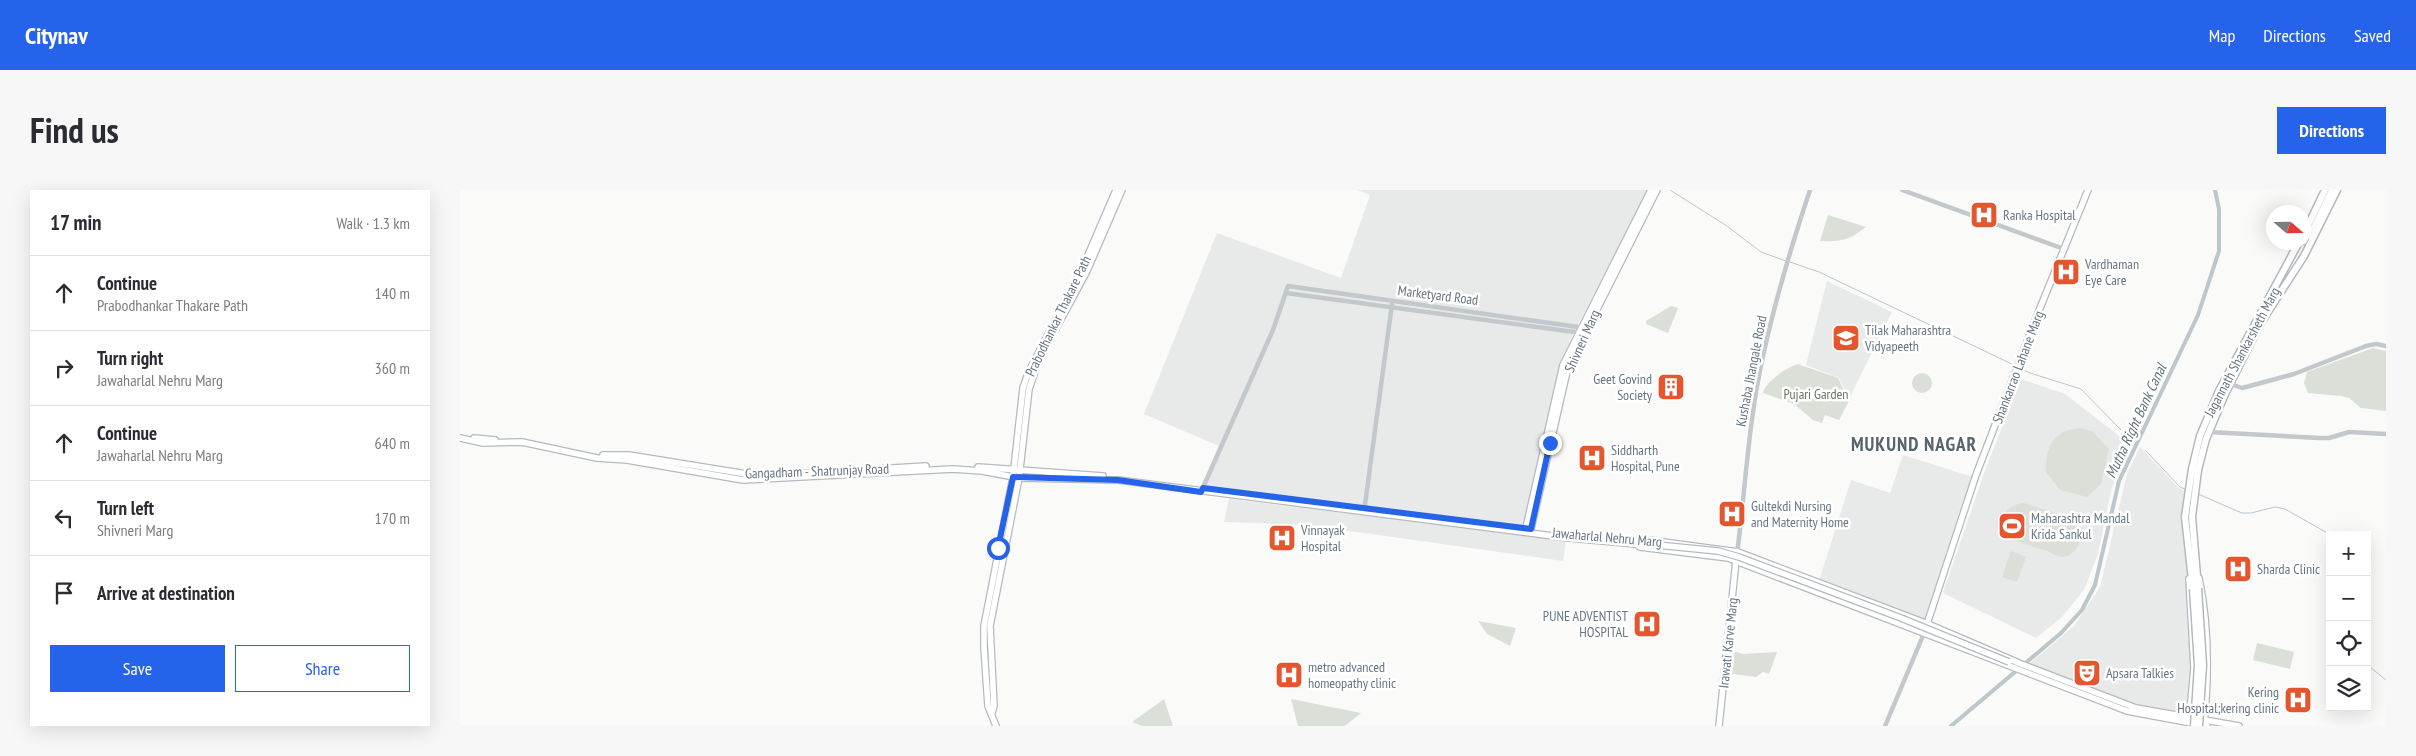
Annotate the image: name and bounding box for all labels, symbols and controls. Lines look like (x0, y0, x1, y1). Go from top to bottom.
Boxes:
text: Citynav (25, 20, 88, 51)
text: Map (2209, 24, 2235, 47)
text: Directions (2263, 24, 2326, 47)
text: Saved (2354, 24, 2391, 47)
text: Find us (30, 107, 119, 153)
button: Directions (2277, 107, 2386, 154)
hospital icon: Ranka Hospital (1969, 200, 1999, 230)
north arrow (2266, 205, 2311, 250)
place label: Ranka Hospital (2003, 206, 2076, 224)
text: 17 min (50, 209, 102, 236)
text: Walk · 1.3 km (336, 213, 410, 233)
street label: Prabodhankar Thakare Path (1021, 253, 1095, 379)
place label: Vardhaman Eye Care (2084, 255, 2139, 289)
hospital icon: Vardhaman Eye Care (2051, 257, 2081, 287)
text: Continue (97, 271, 157, 295)
icon: ahead (50, 279, 78, 307)
street label: Marketyard Road (1397, 281, 1479, 309)
text: 140 m (375, 283, 410, 303)
street label: Jagannath Shankarsheth Marg (2200, 284, 2284, 421)
text: Prabodhankar Thakare Path (97, 295, 248, 315)
street label: Shivneri Marg (1560, 307, 1604, 375)
street label: Shankarrao Lahane Marg (1988, 308, 2048, 426)
street label: Kushaba Jhangale Road (1731, 314, 1771, 428)
place label: Tilak Maharashtra Vidyapeeth (1864, 321, 1951, 355)
school or university icon: Tilak Maharashtra Vidyapeeth (1831, 323, 1861, 353)
text: Turn right (97, 346, 163, 370)
icon: right (50, 354, 78, 382)
text: 360 m (375, 358, 410, 378)
water label: Mutha Right Bank Canal (2101, 359, 2171, 481)
text: Jawaharlal Nehru Marg (97, 370, 223, 390)
place label: Geet Govind Society (1593, 370, 1653, 404)
building icon: Geet Govind Society (1656, 372, 1686, 402)
park label: Pujari Garden (1784, 385, 1848, 403)
text: Continue (97, 421, 157, 445)
icon: ahead (50, 429, 78, 457)
route end (1539, 432, 1562, 455)
district label: MUKUND NAGAR (1851, 432, 1977, 456)
text: 640 m (375, 433, 410, 453)
place label: Siddharth Hospital, Pune (1611, 441, 1680, 475)
hospital icon: Siddharth Hospital, Pune (1577, 443, 1607, 473)
text: Jawaharlal Nehru Marg (97, 445, 223, 465)
street label: Gangadham - Shatrunjay Road (745, 459, 889, 483)
text: Turn left (97, 496, 154, 520)
place label: Gultekdi Nursing and Maternity Home (1751, 497, 1849, 531)
hospital icon: Gultekdi Nursing and Maternity Home (1717, 499, 1747, 529)
icon: left (50, 504, 78, 532)
text: 170 m (375, 508, 410, 528)
place label: Maharashtra Mandal Krida Sankul (2031, 509, 2130, 543)
sports icon: Maharashtra Mandal Krida Sankul (1997, 511, 2027, 541)
text: Shivneri Marg (97, 520, 173, 540)
place label: Vinnayak Hospital (1300, 521, 1345, 555)
hospital icon: Vinnayak Hospital (1267, 523, 1297, 553)
street label: Jawaharlal Nehru Marg (1550, 523, 1663, 551)
map controls (2326, 531, 2371, 711)
button: + (2326, 531, 2371, 576)
route start (987, 537, 1010, 560)
hospital icon: Sharda Clinic (2223, 554, 2253, 584)
place label: Sharda Clinic (2257, 560, 2320, 578)
button: − (2326, 576, 2371, 621)
icon: arrive (50, 579, 78, 607)
text: Arrive at destination (97, 581, 235, 605)
street label: Irawati Karve Marg (1714, 597, 1742, 689)
place label: PUNE ADVENTIST HOSPITAL (1543, 607, 1629, 641)
hospital icon: PUNE ADVENTIST HOSPITAL (1632, 609, 1662, 639)
button: locate (2326, 621, 2371, 666)
button: Save (50, 645, 225, 692)
button: Share (235, 645, 410, 692)
place label: metro advanced homeopathy clinic (1308, 658, 1396, 692)
theatre icon: Apsara Talkies (2072, 658, 2102, 688)
hospital icon: metro advanced homeopathy clinic (1274, 660, 1304, 690)
place label: Apsara Talkies (2106, 664, 2174, 682)
button: layers (2326, 666, 2371, 711)
place label: Kering Hospital;kering clinic (2177, 683, 2279, 717)
hospital icon: Kering Hospital;kering clinic (2283, 685, 2313, 715)

